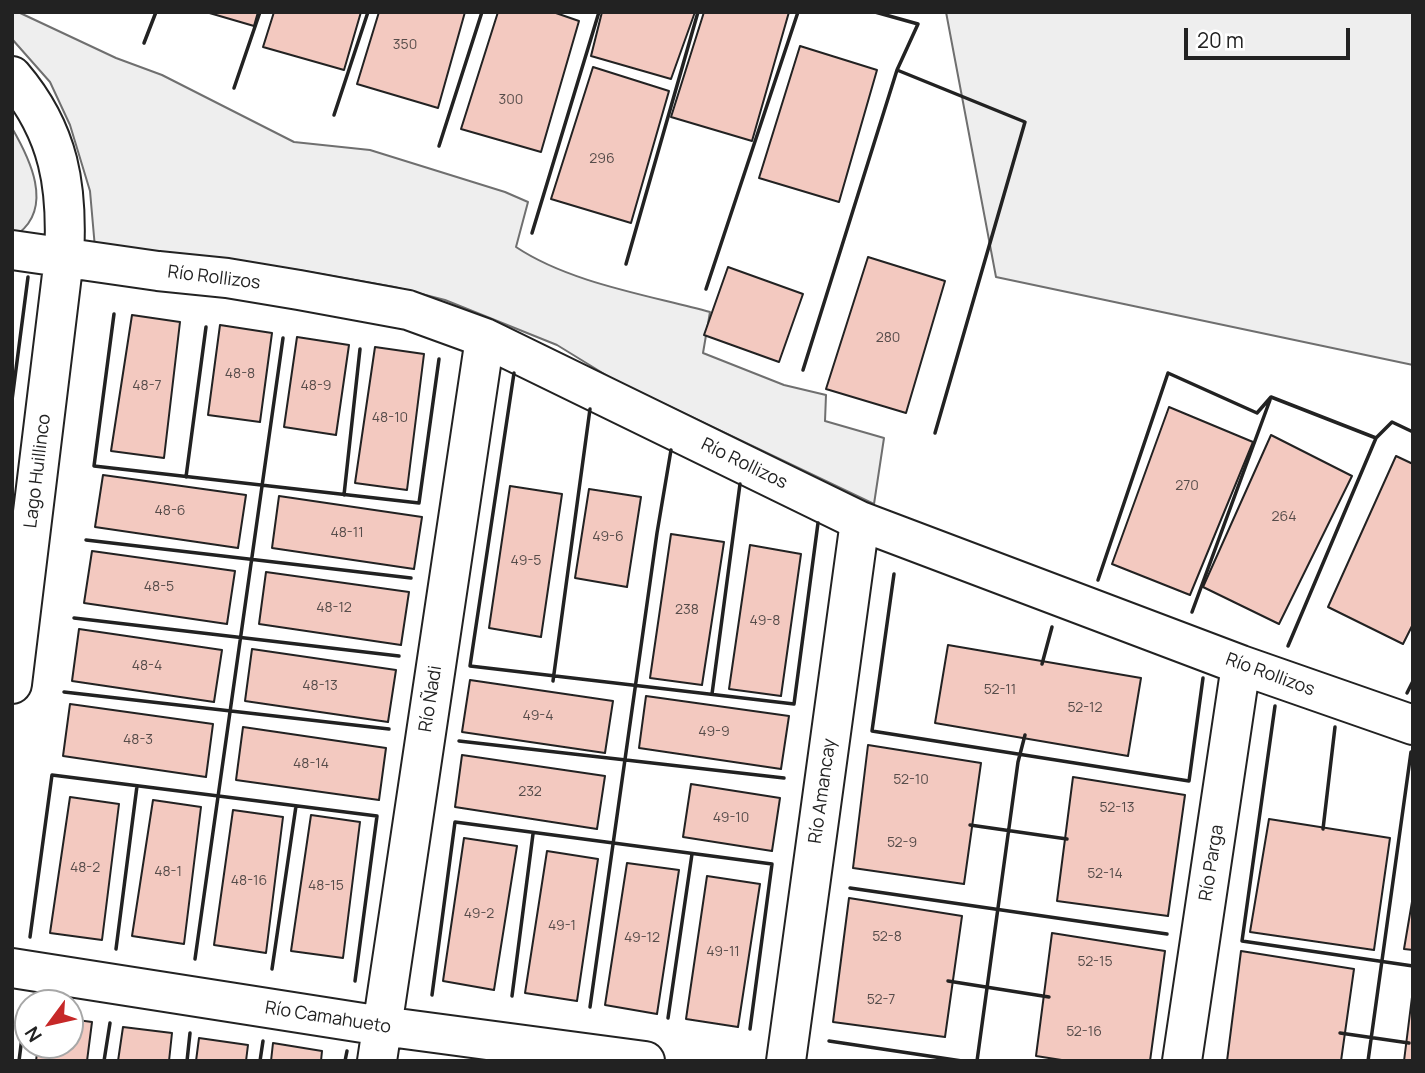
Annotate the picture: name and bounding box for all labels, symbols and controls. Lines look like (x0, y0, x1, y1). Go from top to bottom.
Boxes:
scale bar (1187, 14, 1353, 58)
text: 20 m (1197, 26, 1244, 54)
house number: 350 (393, 37, 417, 53)
house number: 300 (499, 92, 523, 108)
house number: 296 (589, 151, 615, 167)
street label: Río Rollizos (166, 262, 262, 294)
house number: 280 (876, 330, 900, 346)
house number: 48-8 (225, 366, 255, 382)
house number: 48-7 (132, 378, 162, 394)
house number: 48-9 (301, 378, 331, 394)
house number: 48-10 (372, 410, 408, 426)
street label: Lago Huillinco (20, 413, 56, 529)
street label: Río Rollizos (697, 434, 791, 494)
house number: 270 (1175, 478, 1199, 494)
house number: 48-6 (155, 503, 185, 519)
house number: 264 (1272, 509, 1296, 525)
house number: 48-11 (330, 525, 364, 541)
house number: 49-6 (592, 529, 624, 545)
house number: 49-5 (511, 553, 541, 569)
house number: 48-5 (144, 579, 174, 595)
house number: 48-12 (316, 600, 352, 616)
house number: 238 (675, 602, 699, 618)
house number: 49-8 (750, 613, 780, 629)
street label: Río Rollizos (1223, 649, 1317, 701)
house number: 48-4 (132, 658, 162, 674)
street label: Río Ñadi (415, 664, 447, 734)
house number: 48-13 (302, 678, 338, 694)
house number: 52-11 (984, 682, 1016, 698)
house number: 52-12 (1068, 700, 1102, 716)
house number: 49-4 (523, 708, 553, 724)
house number: 49-9 (698, 724, 730, 740)
house number: 48-3 (123, 732, 153, 748)
street label: Río Amancay (805, 737, 841, 845)
house number: 48-14 (293, 756, 329, 772)
house number: 52-10 (893, 772, 929, 788)
house number: 232 (518, 784, 542, 800)
house number: 52-13 (1100, 800, 1134, 816)
house number: 49-10 (713, 810, 749, 826)
street label: Río Parga (1195, 823, 1229, 903)
house number: 52-9 (887, 835, 917, 851)
house number: 48-2 (70, 860, 100, 876)
house number: 48-1 (154, 864, 182, 880)
house number: 52-14 (1087, 866, 1123, 882)
house number: 48-16 (231, 873, 267, 889)
house number: 48-15 (308, 878, 344, 894)
house number: 49-2 (464, 906, 494, 922)
house number: 49-1 (548, 918, 576, 934)
house number: 52-8 (872, 929, 902, 945)
house number: 49-12 (624, 930, 660, 946)
house number: 49-11 (706, 944, 740, 960)
house number: 52-15 (1077, 954, 1113, 970)
north arrow (14, 989, 84, 1059)
house number: 52-7 (867, 992, 895, 1008)
street label: Río Camahueto (263, 997, 393, 1039)
text: N (18, 1022, 48, 1047)
house number: 52-16 (1066, 1024, 1102, 1040)

